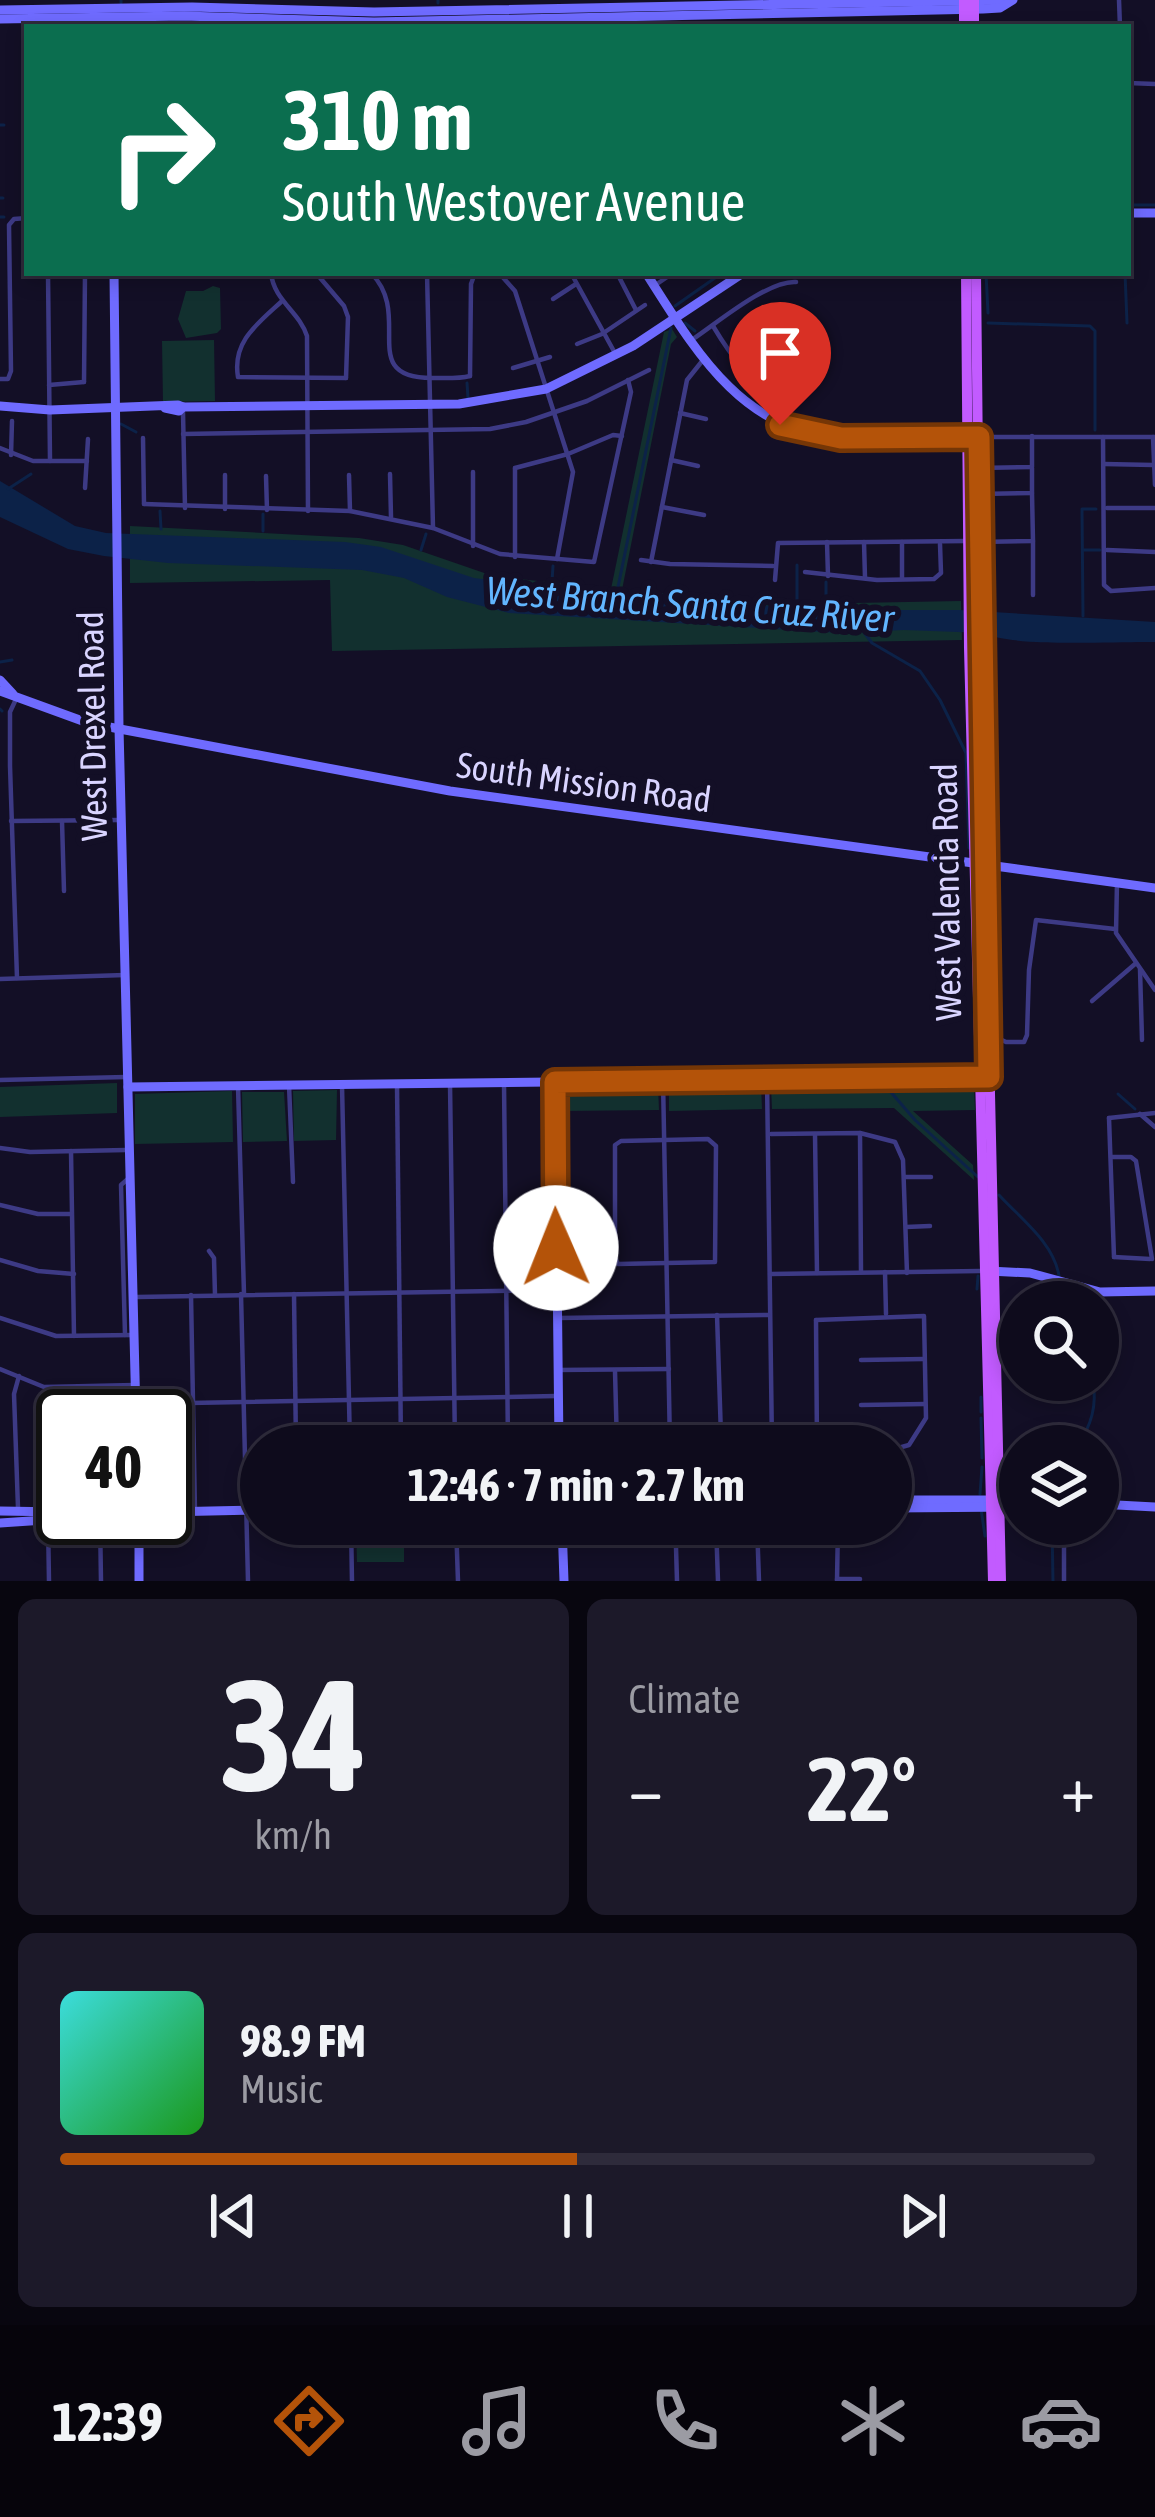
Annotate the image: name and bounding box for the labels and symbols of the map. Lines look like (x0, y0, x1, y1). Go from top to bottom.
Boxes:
pin (729, 302, 831, 425)
water label: West Branch Santa Cruz River (485, 568, 897, 640)
street label: West Drexel Road (69, 611, 115, 841)
street label: South Mission Road (454, 743, 714, 821)
street label: West Valencia Road (923, 763, 969, 1021)
position arrow (493, 1185, 619, 1311)
speed limit sign: 40 (36, 1389, 192, 1545)

